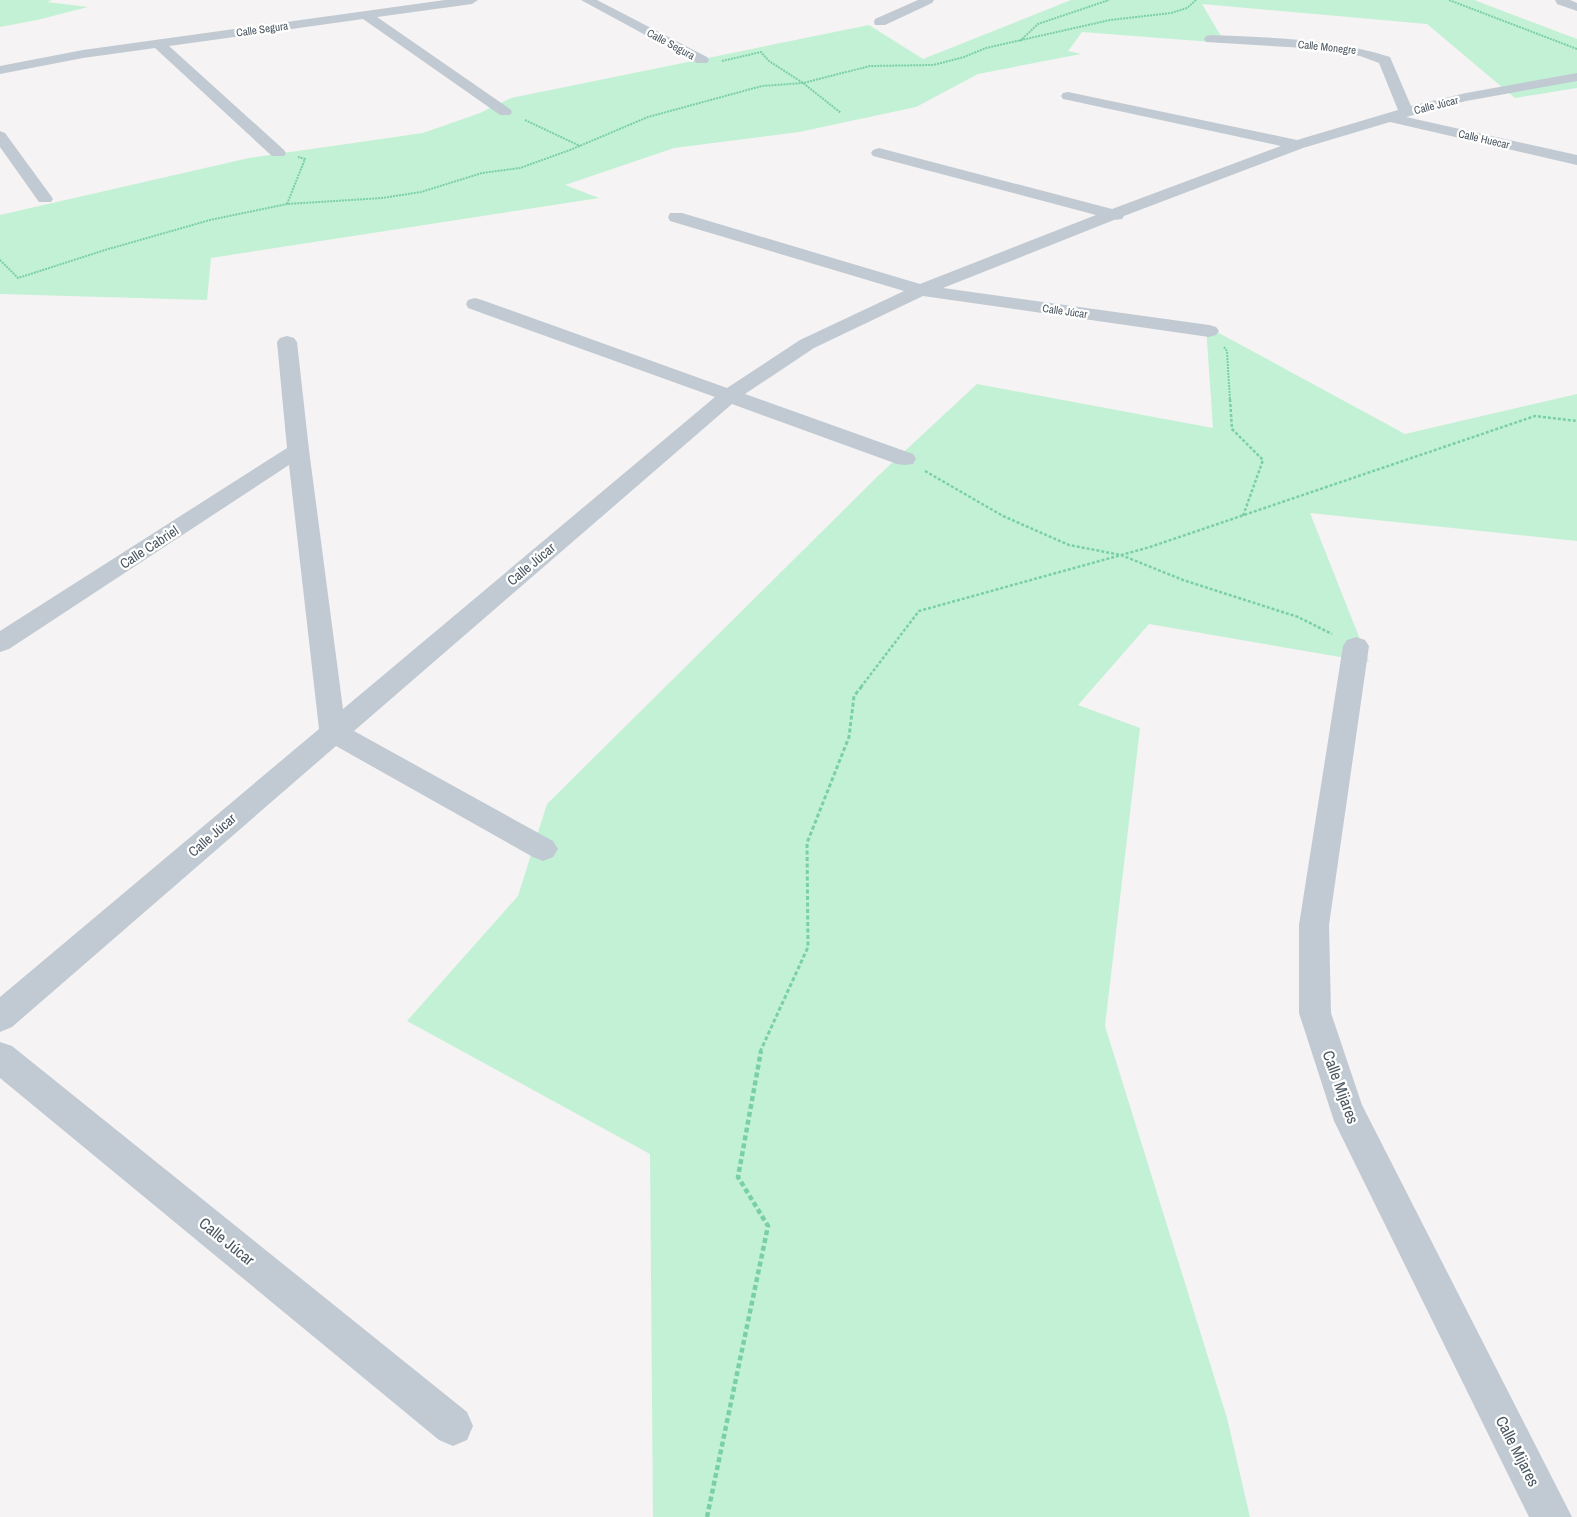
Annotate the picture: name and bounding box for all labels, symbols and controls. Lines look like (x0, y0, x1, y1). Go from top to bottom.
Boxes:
street label: Calle Segura (235, 18, 289, 40)
street label: Calle Segura (645, 26, 697, 62)
street label: Calle Monegre (1297, 37, 1357, 57)
street label: Calle Júcar (1412, 93, 1460, 117)
street label: Calle Huecar (1457, 126, 1511, 152)
street label: Calle Júcar (1042, 301, 1088, 321)
street label: Calle Cabriel (116, 521, 182, 573)
street label: Calle Júcar (503, 539, 559, 589)
street label: Calle Júcar (184, 809, 240, 861)
street label: Calle Mijares (1318, 1047, 1364, 1127)
street label: Calle Júcar (195, 1212, 260, 1271)
street label: Calle Mijares (1491, 1412, 1545, 1490)

